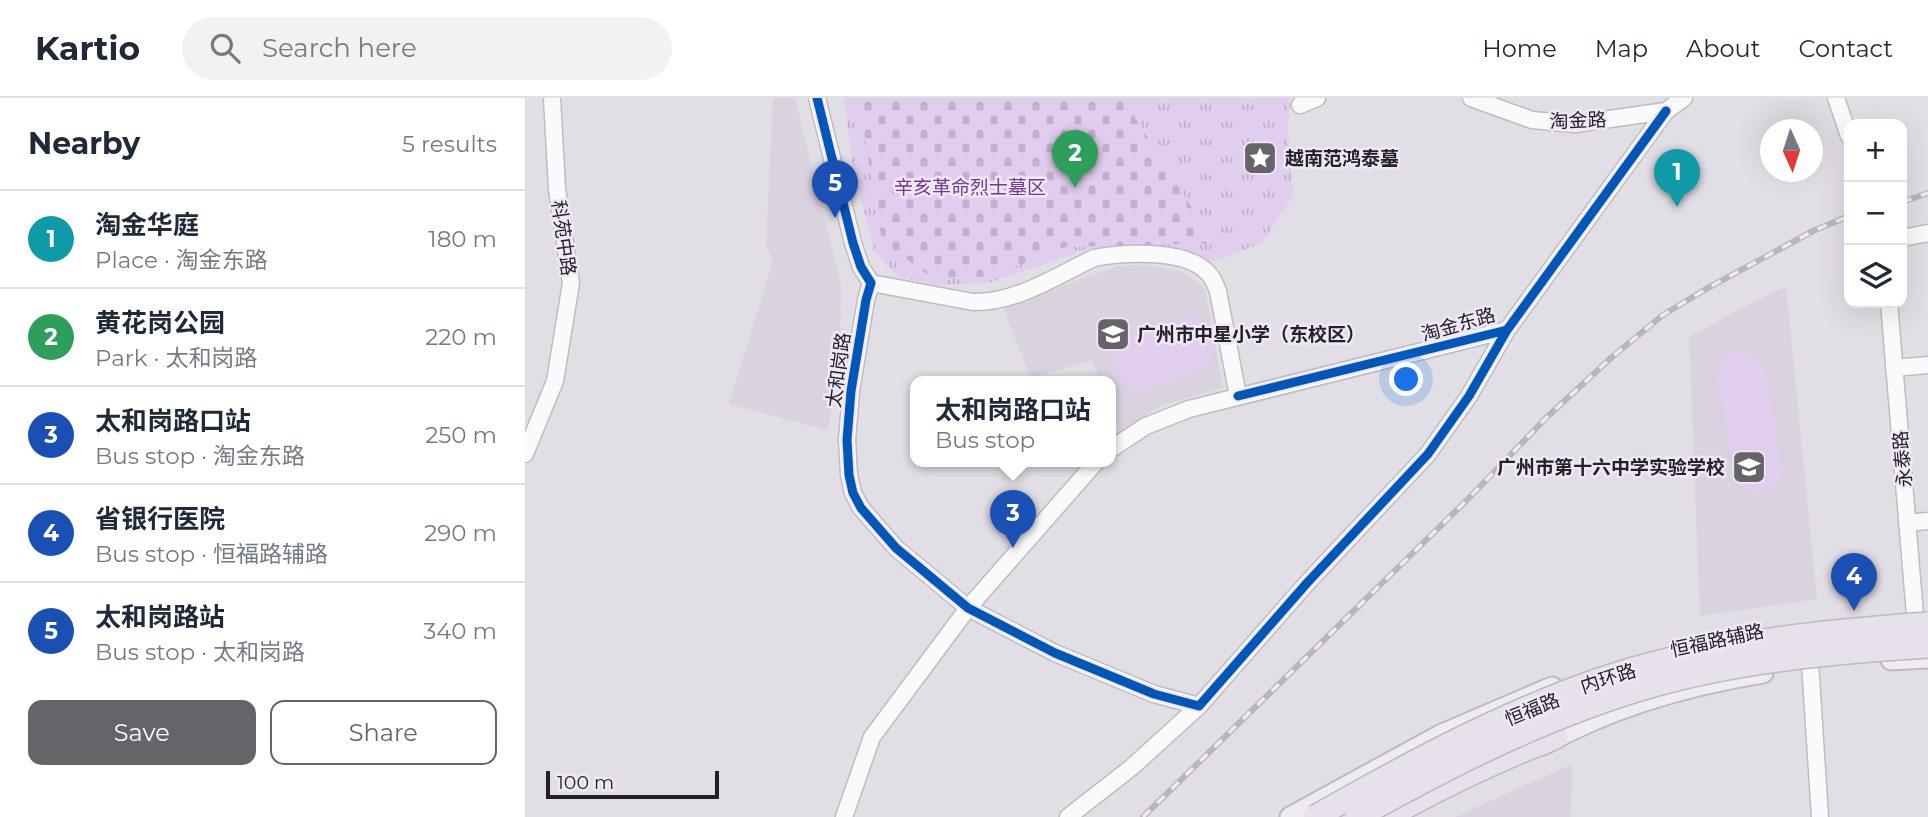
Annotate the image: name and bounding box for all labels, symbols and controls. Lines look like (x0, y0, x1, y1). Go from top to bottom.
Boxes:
search box (182, 17, 672, 80)
text: Kartio (35, 28, 140, 68)
icon: search (206, 29, 244, 67)
text: Search here (262, 32, 417, 64)
text: Home (1482, 34, 1557, 63)
text: Map (1595, 34, 1648, 63)
text: About (1686, 34, 1760, 63)
text: Contact (1798, 34, 1893, 63)
street label: 淘金路 (1549, 108, 1607, 133)
north arrow (1760, 119, 1823, 182)
map controls (1844, 119, 1907, 308)
button: + (1844, 119, 1907, 182)
text: Nearby (28, 125, 140, 162)
text: 5 results (402, 130, 497, 158)
pin: 2 (1052, 130, 1098, 188)
place icon: 越南范鸿泰墓 (1241, 139, 1279, 177)
place label: 越南范鸿泰墓 (1285, 147, 1399, 170)
pin: 1 (1654, 149, 1700, 207)
pin: 5 (812, 160, 858, 218)
park label: 辛亥革命烈士墓区 (894, 176, 1046, 199)
button: − (1844, 182, 1907, 245)
street label: 科苑中路 (547, 199, 580, 277)
text: 淘金华庭 (95, 209, 199, 241)
text: 1 (46, 225, 56, 253)
text: 180 m (428, 225, 497, 253)
button: layers (1844, 245, 1907, 308)
text: Place · 淘金东路 (95, 246, 268, 274)
street label: 淘金东路 (1418, 303, 1498, 346)
text: 黄花岗公园 (95, 307, 225, 339)
school or university icon: 广州市中星小学（东校区） (1094, 315, 1132, 353)
text: 2 (44, 323, 58, 351)
text: 220 m (425, 323, 497, 351)
place label: 广州市中星小学（东校区） (1137, 323, 1365, 346)
street label: 太和岗路 (822, 331, 855, 409)
text: Park · 太和岗路 (95, 344, 257, 372)
your location (1389, 362, 1423, 396)
popup (910, 376, 1116, 467)
text: 太和岗路口站 (935, 394, 1091, 426)
text: 太和岗路口站 (95, 405, 251, 437)
text: 3 (44, 421, 58, 449)
text: 250 m (425, 421, 497, 449)
text: Bus stop (935, 426, 1035, 454)
street label: 永泰路 (1889, 430, 1916, 488)
text: Bus stop · 淘金东路 (95, 442, 305, 470)
school or university icon: 广州市第十六中学实验学校 (1730, 448, 1768, 486)
place label: 广州市第十六中学实验学校 (1497, 456, 1725, 479)
pin: 3 (990, 490, 1036, 548)
text: 省银行医院 (95, 503, 225, 535)
text: 4 (43, 519, 59, 547)
text: 290 m (424, 519, 497, 547)
text: Bus stop · 恒福路辅路 (95, 540, 328, 568)
pin: 4 (1831, 553, 1877, 611)
text: 太和岗路站 (95, 601, 225, 633)
text: 5 (44, 617, 58, 645)
text: 340 m (423, 617, 497, 645)
street label: 恒福路辅路 (1668, 619, 1766, 662)
text: Bus stop · 太和岗路 (95, 638, 305, 666)
street label: 内环路 (1577, 659, 1639, 698)
street label: 恒福路 (1501, 688, 1563, 731)
button: Save (28, 700, 256, 765)
button: Share (270, 700, 497, 765)
scale bar (546, 768, 719, 800)
text: 100 m (557, 771, 614, 794)

